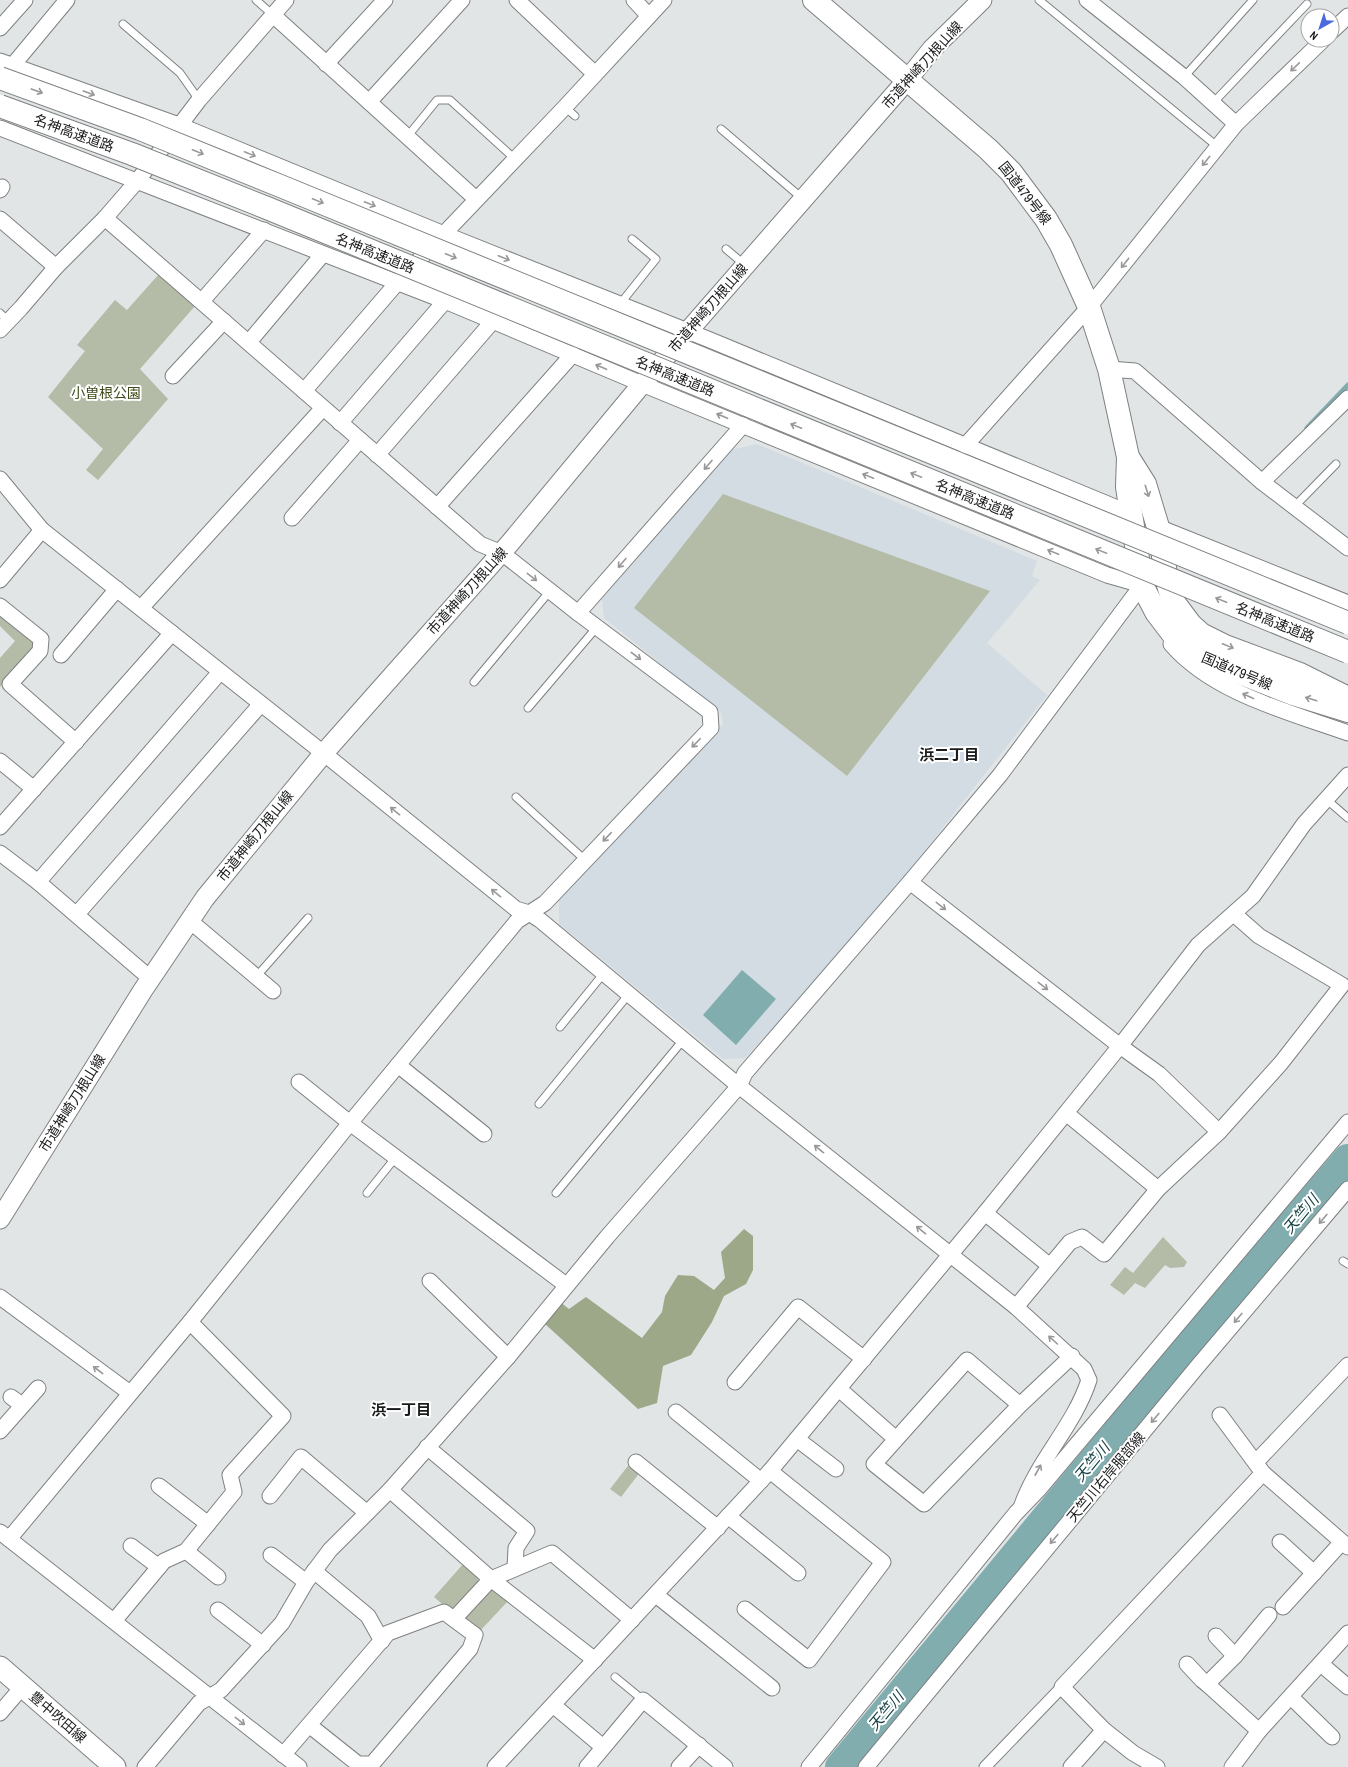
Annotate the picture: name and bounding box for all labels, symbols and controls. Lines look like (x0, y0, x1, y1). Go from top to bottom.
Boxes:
north arrow (1300, 8, 1340, 48)
street label: 市道神崎刀根山線 (878, 17, 966, 113)
text: N (1307, 28, 1321, 43)
one-way arrow (1290, 62, 1300, 72)
one-way arrow (30, 88, 42, 96)
one-way arrow (83, 90, 96, 97)
street label: 名神高速道路 (31, 110, 117, 156)
one-way arrow (191, 149, 203, 157)
one-way arrow (244, 151, 256, 159)
one-way arrow (1202, 156, 1210, 167)
street label: 国道479号線 (995, 158, 1055, 228)
one-way arrow (312, 198, 324, 205)
one-way arrow (364, 200, 376, 208)
street label: 名神高速道路 (333, 229, 417, 277)
one-way arrow (445, 252, 457, 260)
one-way arrow (497, 254, 509, 262)
one-way arrow (1120, 257, 1129, 268)
street label: 市道神崎刀根山線 (664, 260, 752, 356)
street label: 名神高速道路 (633, 352, 717, 400)
one-way arrow (596, 362, 608, 370)
park label: 小曽根公園 (71, 384, 141, 402)
one-way arrow (716, 412, 728, 419)
one-way arrow (790, 421, 802, 429)
one-way arrow (703, 459, 712, 470)
one-way arrow (911, 471, 923, 478)
one-way arrow (862, 472, 874, 480)
street label: 名神高速道路 (933, 475, 1017, 523)
one-way arrow (1144, 484, 1151, 497)
street label: 市道神崎刀根山線 (423, 543, 511, 639)
one-way arrow (1096, 547, 1108, 554)
one-way arrow (1047, 548, 1059, 556)
one-way arrow (618, 557, 627, 568)
one-way arrow (527, 573, 538, 581)
one-way arrow (1216, 596, 1228, 604)
street label: 名神高速道路 (1233, 598, 1317, 646)
one-way arrow (1221, 643, 1233, 651)
street label: 国道479号線 (1199, 648, 1275, 694)
one-way arrow (630, 652, 641, 660)
one-way arrow (1243, 692, 1255, 699)
one-way arrow (1305, 695, 1317, 703)
one-way arrow (691, 738, 701, 748)
district label: 浜二丁目 (919, 744, 979, 765)
street label: 市道神崎刀根山線 (213, 787, 297, 885)
one-way arrow (390, 807, 400, 816)
one-way arrow (602, 832, 612, 842)
one-way arrow (490, 889, 501, 898)
one-way arrow (935, 901, 946, 910)
one-way arrow (1038, 981, 1049, 990)
street label: 市道神崎刀根山線 (35, 1051, 109, 1155)
one-way arrow (814, 1145, 825, 1154)
water label: 天竺川 (1278, 1188, 1324, 1238)
one-way arrow (1318, 1214, 1327, 1224)
one-way arrow (915, 1226, 926, 1235)
one-way arrow (1234, 1313, 1243, 1323)
one-way arrow (1049, 1336, 1059, 1345)
one-way arrow (93, 1366, 104, 1374)
district label: 浜一丁目 (371, 1399, 431, 1420)
one-way arrow (1151, 1412, 1159, 1423)
street label: 天竺川右岸服部線 (1063, 1428, 1149, 1526)
water label: 天竺川 (1069, 1436, 1115, 1486)
one-way arrow (1035, 1464, 1043, 1476)
one-way arrow (1050, 1534, 1059, 1545)
water label: 天竺川 (863, 1685, 909, 1735)
street label: 豊中吹田線 (26, 1687, 90, 1747)
one-way arrow (235, 1717, 246, 1725)

